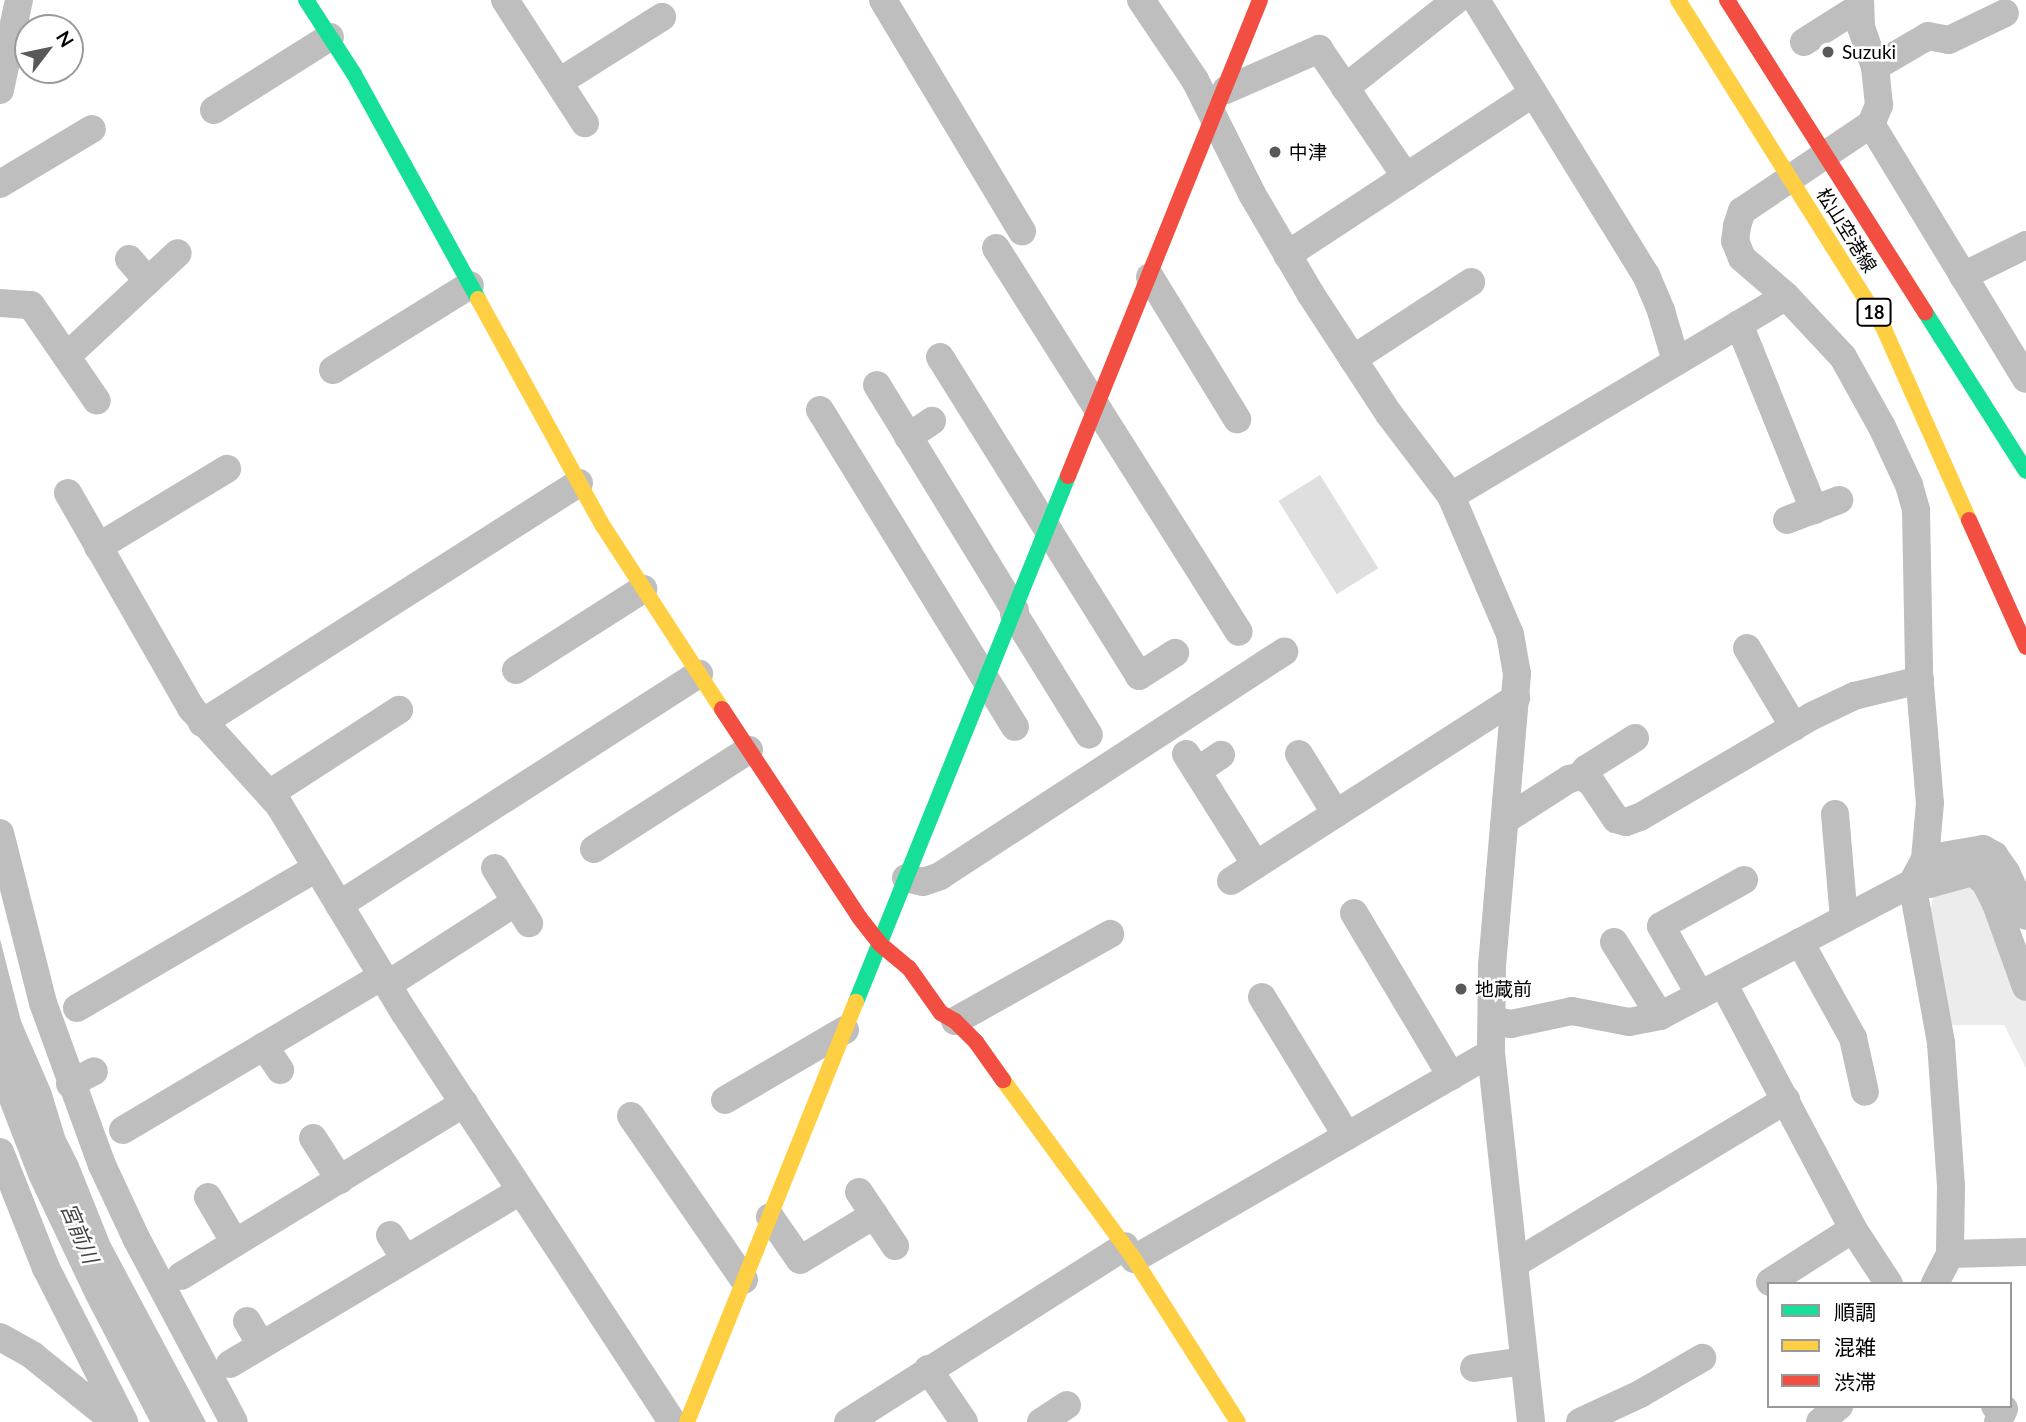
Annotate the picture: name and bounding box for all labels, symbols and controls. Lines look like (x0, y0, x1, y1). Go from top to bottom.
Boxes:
north arrow (14, 14, 84, 84)
text: N (52, 26, 79, 51)
place label: Suzuki (1842, 41, 1896, 63)
marker: Suzuki (1820, 44, 1836, 60)
place label: 中津 (1289, 141, 1327, 163)
marker: 中津 (1267, 144, 1283, 160)
street label: 松山空港線 (1812, 184, 1882, 276)
road number: 18 (1856, 298, 1892, 326)
place label: 地蔵前 (1475, 978, 1532, 1000)
marker: 地蔵前 (1453, 981, 1469, 997)
water label: 宮前川 (56, 1199, 104, 1267)
legend (1767, 1282, 2012, 1408)
text: 順調 (1834, 1299, 1876, 1324)
text: 混雑 (1834, 1334, 1876, 1359)
text: 渋滞 (1834, 1369, 1876, 1394)

